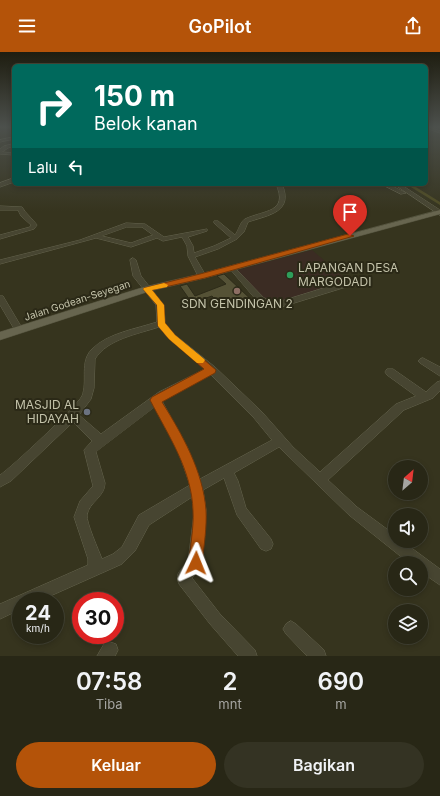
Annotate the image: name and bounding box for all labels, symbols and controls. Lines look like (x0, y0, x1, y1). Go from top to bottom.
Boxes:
icon: menu (16, 15, 38, 37)
icon: share (402, 15, 424, 37)
text: GoPilot (189, 16, 251, 37)
text: 150 m (94, 79, 175, 113)
icon: right (28, 80, 80, 132)
text: Belok kanan (94, 113, 198, 134)
icon: left (65, 156, 87, 178)
text: Lalu (28, 158, 57, 177)
pin (333, 195, 367, 236)
icon: arrive (339, 201, 361, 223)
place label: LAPANGAN DESA MARGODADI (298, 260, 398, 289)
marker: LAPANGAN DESA MARGODADI (285, 270, 295, 280)
street label: Jalan Godean-Seyegan (23, 277, 132, 323)
marker: SDN GENDINGAN 2 (232, 286, 242, 296)
place label: SDN GENDINGAN 2 (181, 296, 293, 311)
place label: MASJID AL HIDAYAH (15, 397, 79, 426)
marker: MASJID AL HIDAYAH (82, 407, 92, 417)
north arrow (388, 460, 428, 500)
map controls (388, 460, 428, 644)
button: sound (388, 508, 428, 548)
position arrow (175, 542, 217, 584)
button: search (388, 556, 428, 596)
speed limit sign: 30 (72, 592, 124, 644)
text: 24 (25, 601, 51, 625)
button: layers (388, 604, 428, 644)
text: km/h (26, 622, 50, 634)
text: 07:58 (76, 667, 142, 696)
text: 2 (223, 667, 237, 696)
text: 690 (318, 667, 364, 696)
text: Tiba (96, 696, 123, 712)
text: mnt (218, 696, 242, 712)
text: m (335, 696, 347, 712)
button: Keluar (16, 742, 216, 788)
button: Bagikan (224, 742, 424, 788)

